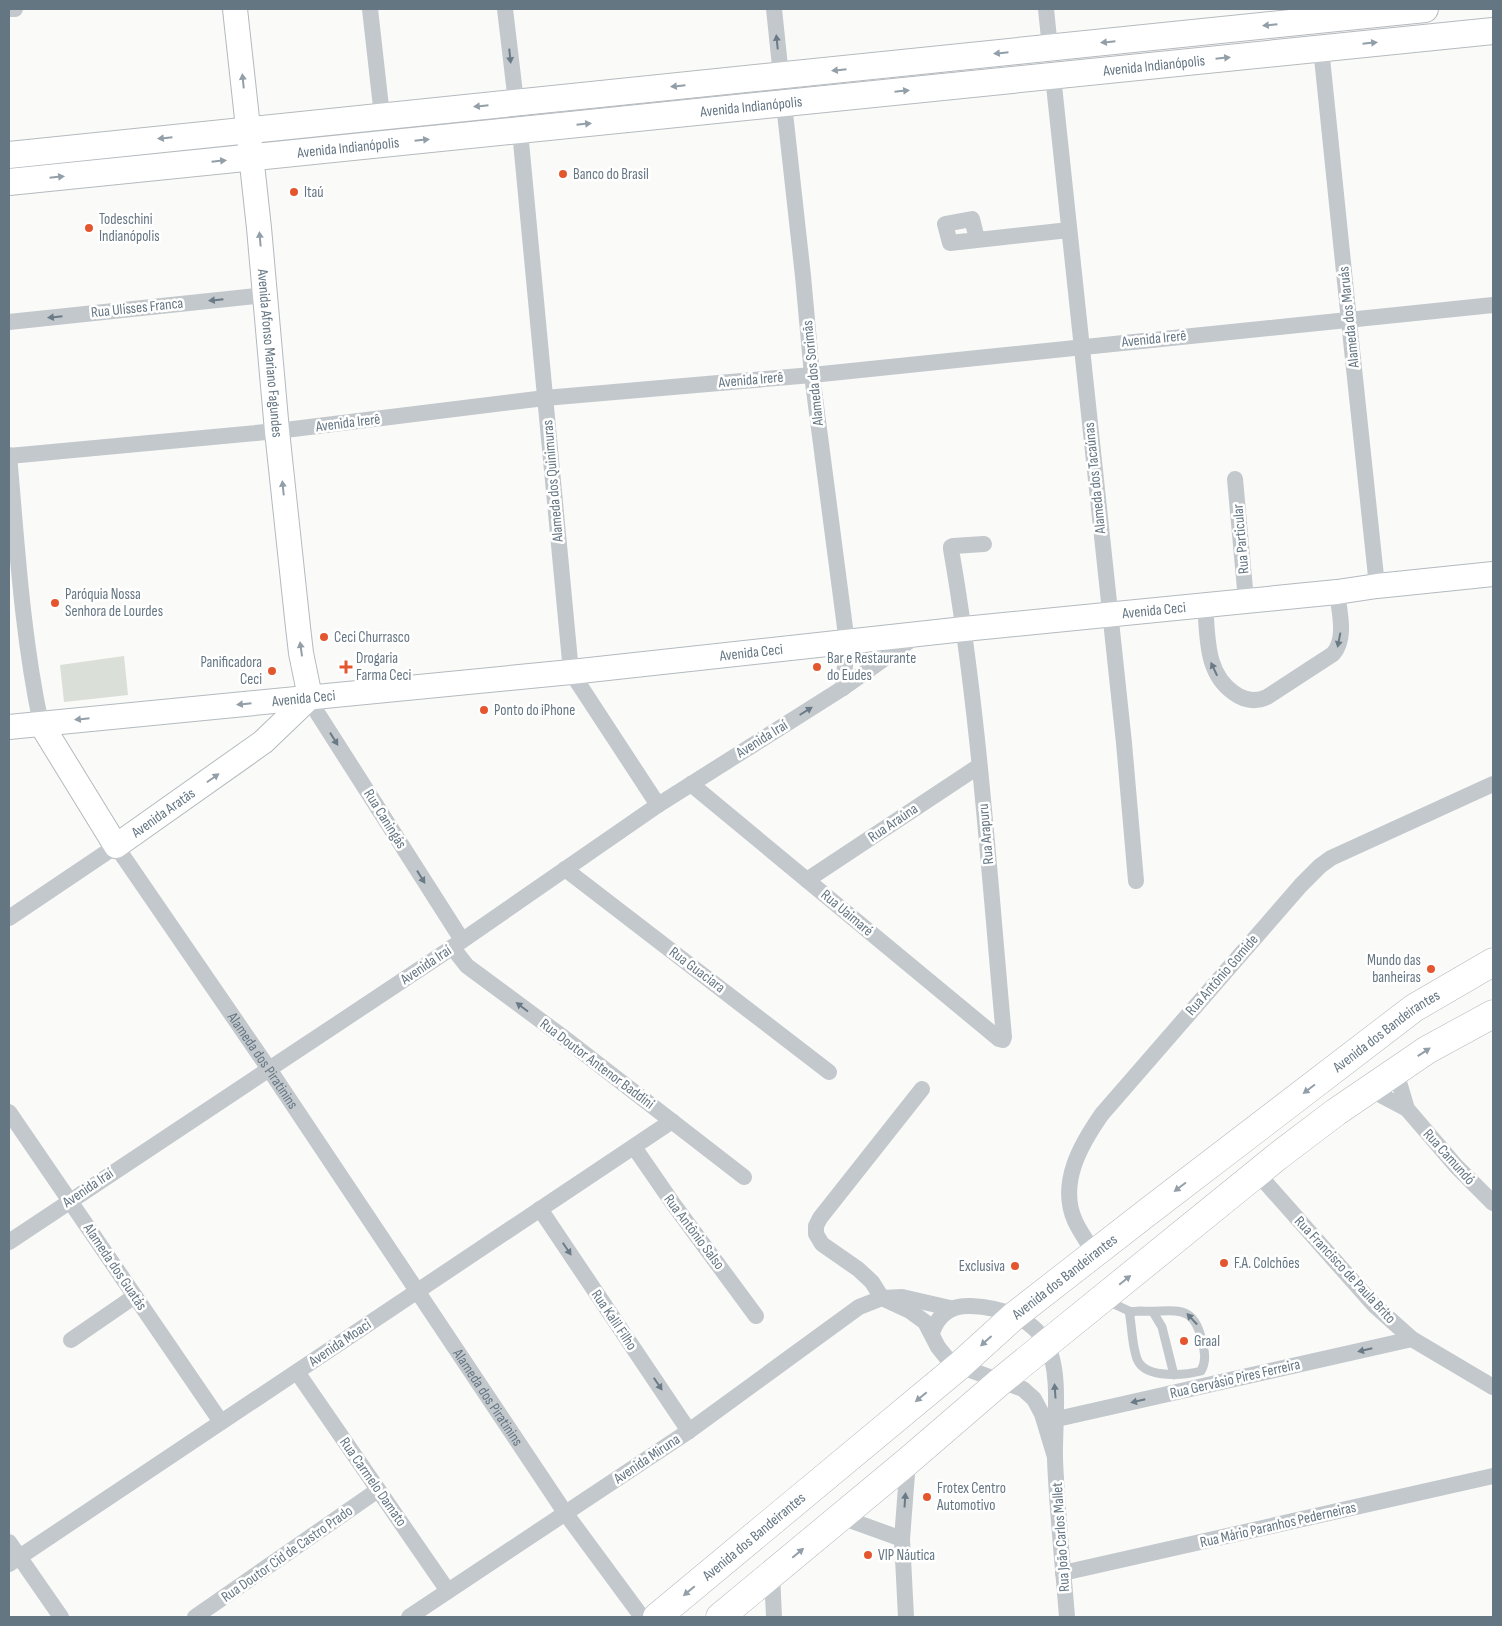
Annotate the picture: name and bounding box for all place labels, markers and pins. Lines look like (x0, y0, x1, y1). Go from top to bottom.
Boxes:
place label: Banco do Brasil (573, 165, 649, 184)
marker: Banco do Brasil (557, 168, 569, 180)
place label: Itaú (304, 183, 324, 202)
marker: Itaú (288, 186, 300, 198)
place label: Todeschini Indianópolis (99, 210, 160, 246)
marker: Todeschini Indianópolis (83, 222, 95, 234)
place label: Paróquia Nossa Senhora de Lourdes (65, 585, 163, 621)
marker: Paróquia Nossa Senhora de Lourdes (49, 597, 61, 609)
place label: Ceci Churrasco (334, 628, 410, 647)
marker: Ceci Churrasco (318, 631, 330, 643)
place label: Drogaria Farma Ceci (356, 649, 411, 685)
place label: Bar e Restaurante do Eudes (827, 649, 916, 685)
place label: Panificadora Ceci (200, 653, 262, 689)
marker: Drogaria Farma Ceci (340, 661, 352, 673)
marker: Bar e Restaurante do Eudes (811, 661, 823, 673)
marker: Panificadora Ceci (266, 665, 278, 677)
place label: Ponto do iPhone (494, 701, 575, 720)
marker: Ponto do iPhone (478, 704, 490, 716)
place label: Mundo das banheiras (1367, 951, 1421, 987)
marker: Mundo das banheiras (1425, 963, 1437, 975)
place label: F.A. Colchões (1234, 1254, 1300, 1273)
place label: Exclusiva (959, 1257, 1005, 1276)
marker: F.A. Colchões (1218, 1257, 1230, 1269)
marker: Exclusiva (1009, 1260, 1021, 1272)
place label: Graal (1194, 1332, 1220, 1351)
marker: Graal (1178, 1335, 1190, 1347)
place label: Frotex Centro Automotivo (936, 1479, 1006, 1515)
marker: Frotex Centro Automotivo (921, 1491, 933, 1503)
place label: VIP Náutica (878, 1546, 935, 1565)
marker: VIP Náutica (862, 1549, 874, 1561)

